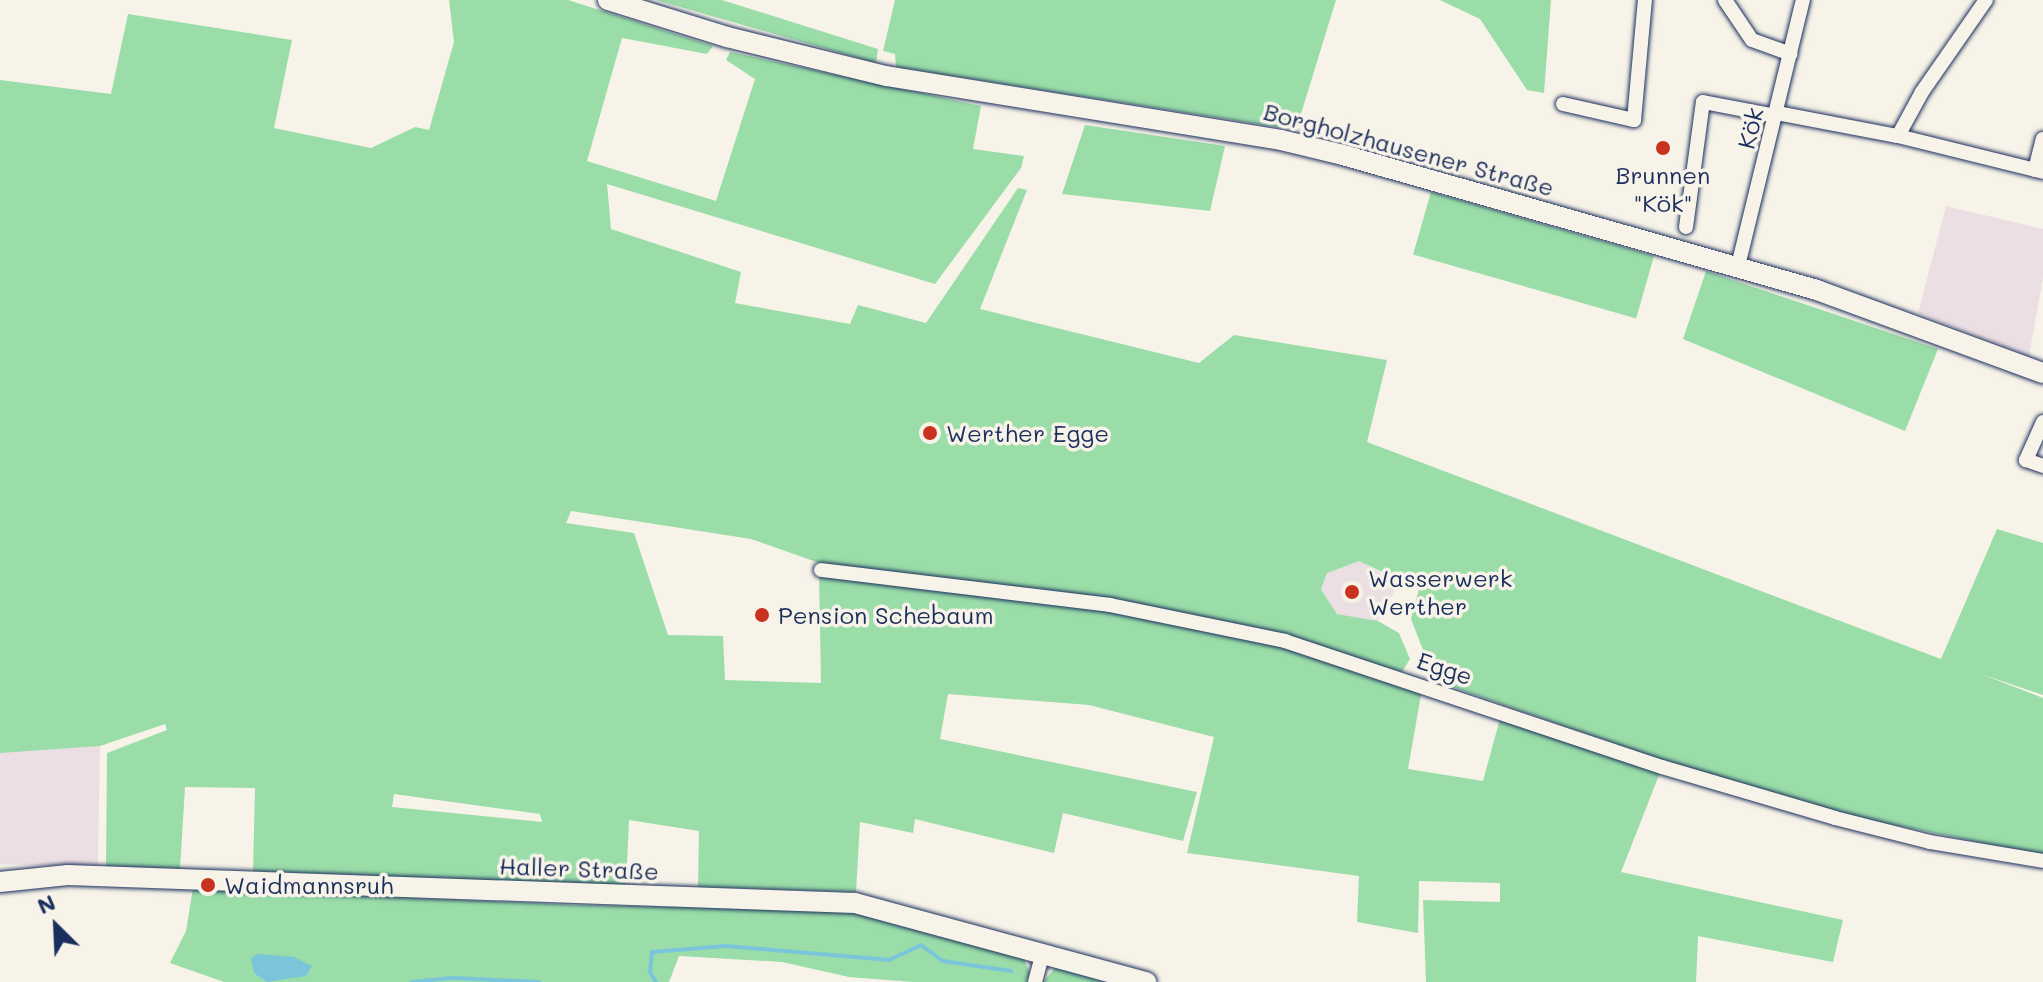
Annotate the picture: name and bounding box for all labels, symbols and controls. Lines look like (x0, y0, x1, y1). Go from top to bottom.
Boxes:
street label: Borgholzhausener Straße (1261, 96, 1557, 202)
street label: Kök (1731, 104, 1769, 152)
marker: Brunnen "Kök" (1654, 139, 1672, 157)
place label: Brunnen "Kök" (1616, 161, 1710, 217)
place label: Werther Egge (946, 419, 1109, 447)
marker: Werther Egge (921, 424, 939, 442)
place label: Wasserwerk Werther (1368, 564, 1513, 620)
marker: Wasserwerk Werther (1343, 583, 1361, 601)
place label: Pension Schebaum (778, 601, 994, 629)
marker: Pension Schebaum (753, 606, 771, 624)
street label: Egge (1414, 646, 1476, 690)
street label: Haller Straße (499, 851, 659, 885)
place label: Waidmannsruh (224, 871, 394, 899)
marker: Waidmannsruh (199, 876, 217, 894)
north arrow (16, 886, 96, 966)
text: N (33, 887, 60, 920)

